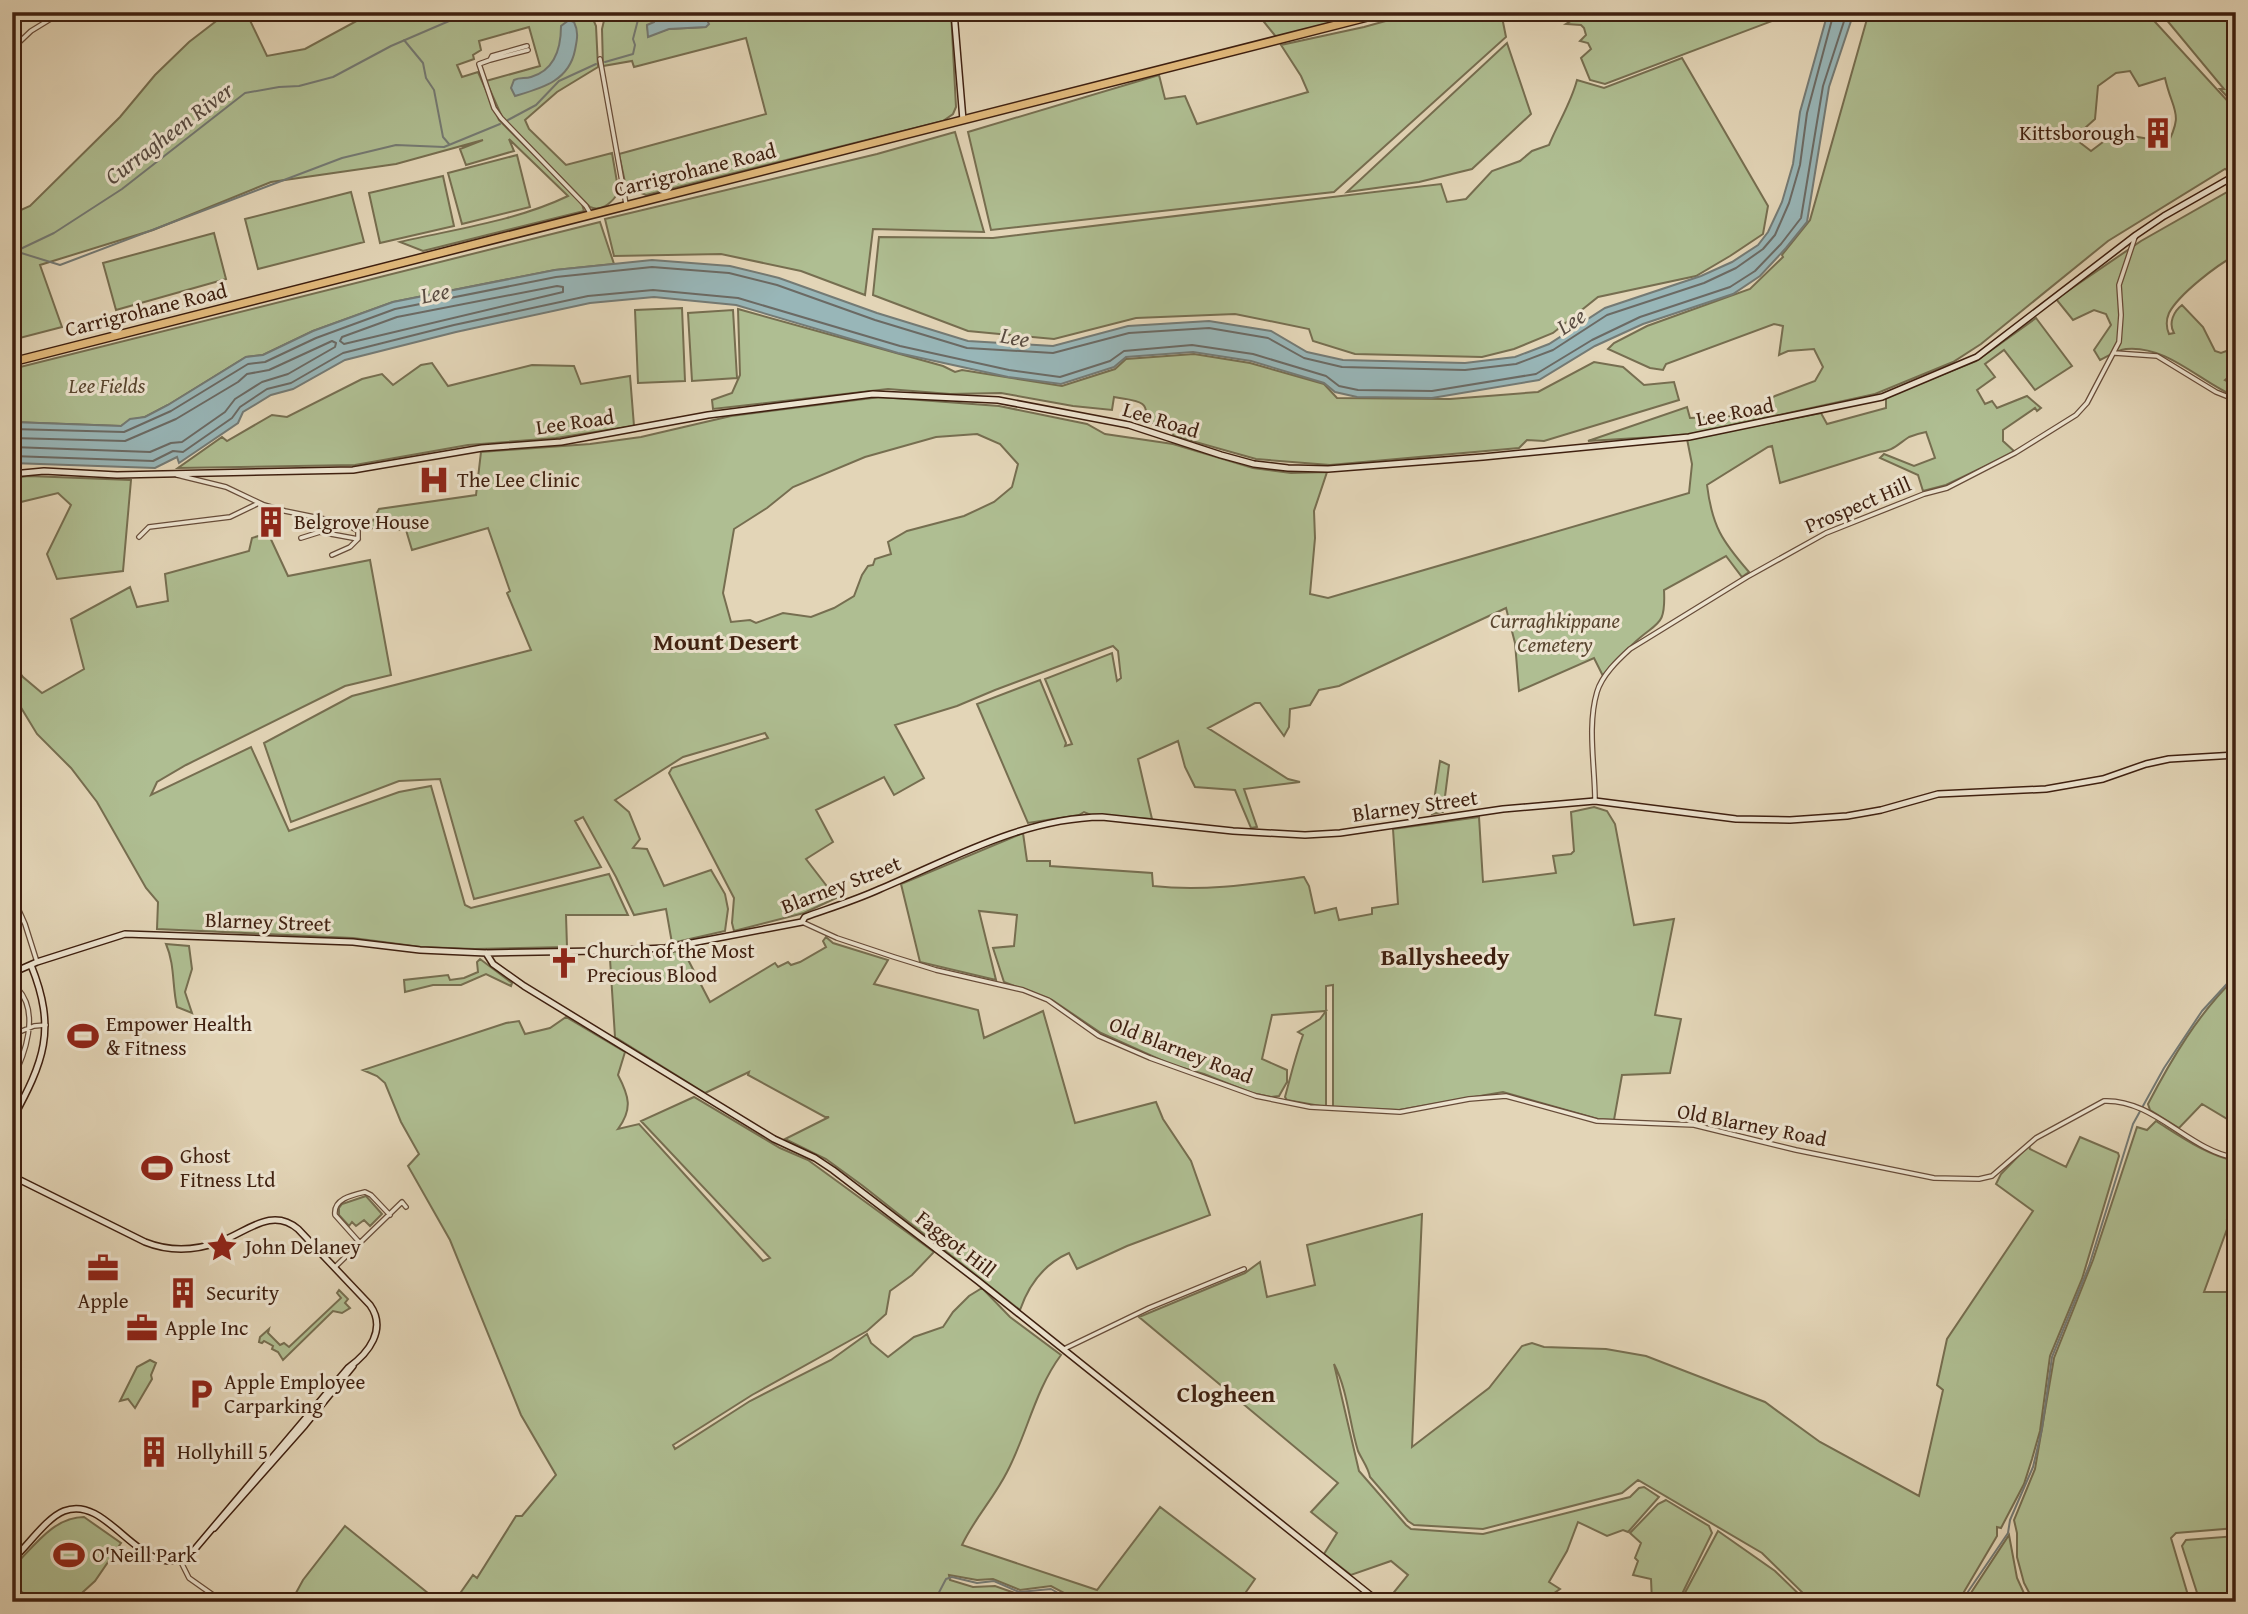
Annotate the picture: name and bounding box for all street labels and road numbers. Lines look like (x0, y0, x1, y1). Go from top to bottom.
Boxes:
street label: Carrigrohane Road (611, 134, 780, 205)
street label: Carrigrohane Road (62, 274, 231, 345)
street label: Lee Road (1693, 389, 1777, 434)
street label: Lee Road (1119, 393, 1204, 446)
street label: Lee Road (534, 401, 617, 442)
street label: Prospect Hill (1800, 468, 1916, 541)
street label: Blarney Street (1350, 781, 1480, 830)
street label: Blarney Street (776, 847, 906, 922)
street label: Blarney Street (204, 904, 332, 939)
street label: Old Blarney Road (1105, 1008, 1258, 1091)
street label: Old Blarney Road (1675, 1095, 1830, 1154)
street label: Faggot Hill (909, 1202, 1003, 1285)

